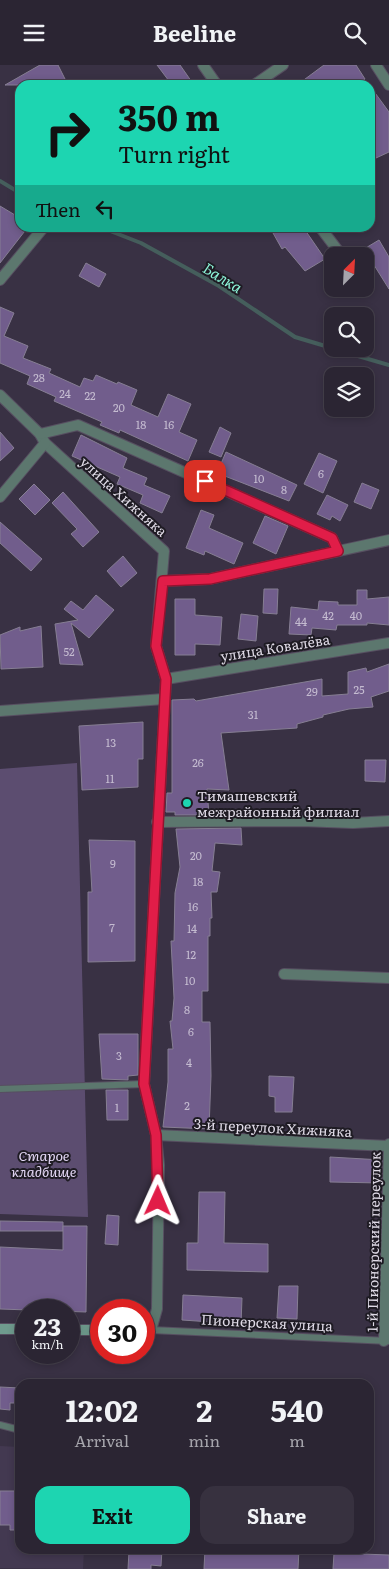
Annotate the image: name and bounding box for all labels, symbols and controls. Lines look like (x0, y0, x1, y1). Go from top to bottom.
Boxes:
text: Beeline (153, 16, 236, 49)
icon: menu (20, 19, 48, 47)
icon: search (341, 19, 369, 47)
text: 350 m (118, 90, 220, 142)
icon: right (35, 100, 100, 165)
text: Turn right (118, 137, 230, 170)
text: Then (35, 195, 81, 223)
icon: left (91, 195, 119, 223)
north arrow (324, 247, 374, 297)
map controls (324, 247, 374, 417)
water label: Балка (199, 256, 248, 298)
button: search (324, 307, 374, 357)
button: layers (324, 367, 374, 417)
house number: 28 (33, 369, 45, 385)
house number: 24 (59, 385, 71, 401)
house number: 22 (84, 387, 96, 403)
house number: 20 (113, 399, 125, 415)
house number: 18 (136, 416, 146, 432)
house number: 16 (164, 416, 174, 432)
street label: улица Хижняка (76, 451, 172, 541)
pin (184, 460, 226, 502)
house number: 6 (318, 465, 324, 481)
icon: arrive (191, 467, 219, 495)
house number: 10 (254, 470, 264, 486)
house number: 8 (281, 481, 287, 497)
house number: 42 (322, 607, 334, 623)
house number: 40 (350, 607, 362, 623)
house number: 44 (295, 613, 307, 629)
street label: улица Ковалёва (219, 628, 332, 666)
house number: 52 (63, 643, 75, 659)
house number: 25 (353, 681, 365, 697)
house number: 29 (306, 683, 318, 699)
house number: 31 (248, 706, 259, 722)
house number: 13 (106, 734, 116, 750)
house number: 26 (192, 754, 204, 770)
house number: 11 (106, 770, 115, 786)
place label: Тимашевский межрайонный филиал (197, 785, 360, 821)
marker: Тимашевский межрайонный филиал (181, 797, 193, 809)
house number: 20 (190, 847, 202, 863)
house number: 9 (110, 855, 116, 871)
house number: 18 (193, 873, 203, 889)
house number: 16 (188, 898, 198, 914)
house number: 7 (109, 919, 115, 935)
house number: 14 (187, 920, 197, 936)
house number: 12 (186, 946, 196, 962)
house number: 10 (185, 972, 195, 988)
house number: 8 (184, 1001, 190, 1017)
house number: 6 (188, 1023, 194, 1039)
house number: 3 (116, 1047, 122, 1063)
house number: 4 (186, 1054, 192, 1070)
house number: 2 (184, 1097, 190, 1113)
house number: 1 (115, 1099, 120, 1115)
street label: 3-й переулок Хижняка (193, 1113, 353, 1141)
park label: Старое кладбище (11, 1145, 77, 1181)
street label: 1-й Пионерский переулок (361, 1151, 385, 1332)
position arrow (131, 1174, 183, 1226)
speed limit sign: 30 (90, 1299, 155, 1364)
text: 23 (34, 1307, 61, 1344)
street label: Пионерская улица (201, 1309, 334, 1335)
text: km/h (32, 1335, 63, 1353)
text: 12:02 (66, 1387, 138, 1431)
text: 2 (196, 1387, 212, 1431)
text: 540 (271, 1387, 323, 1431)
text: Arrival (74, 1428, 129, 1452)
text: min (189, 1428, 220, 1452)
text: m (289, 1428, 305, 1452)
button: Exit (35, 1486, 190, 1544)
button: Share (200, 1486, 354, 1544)

